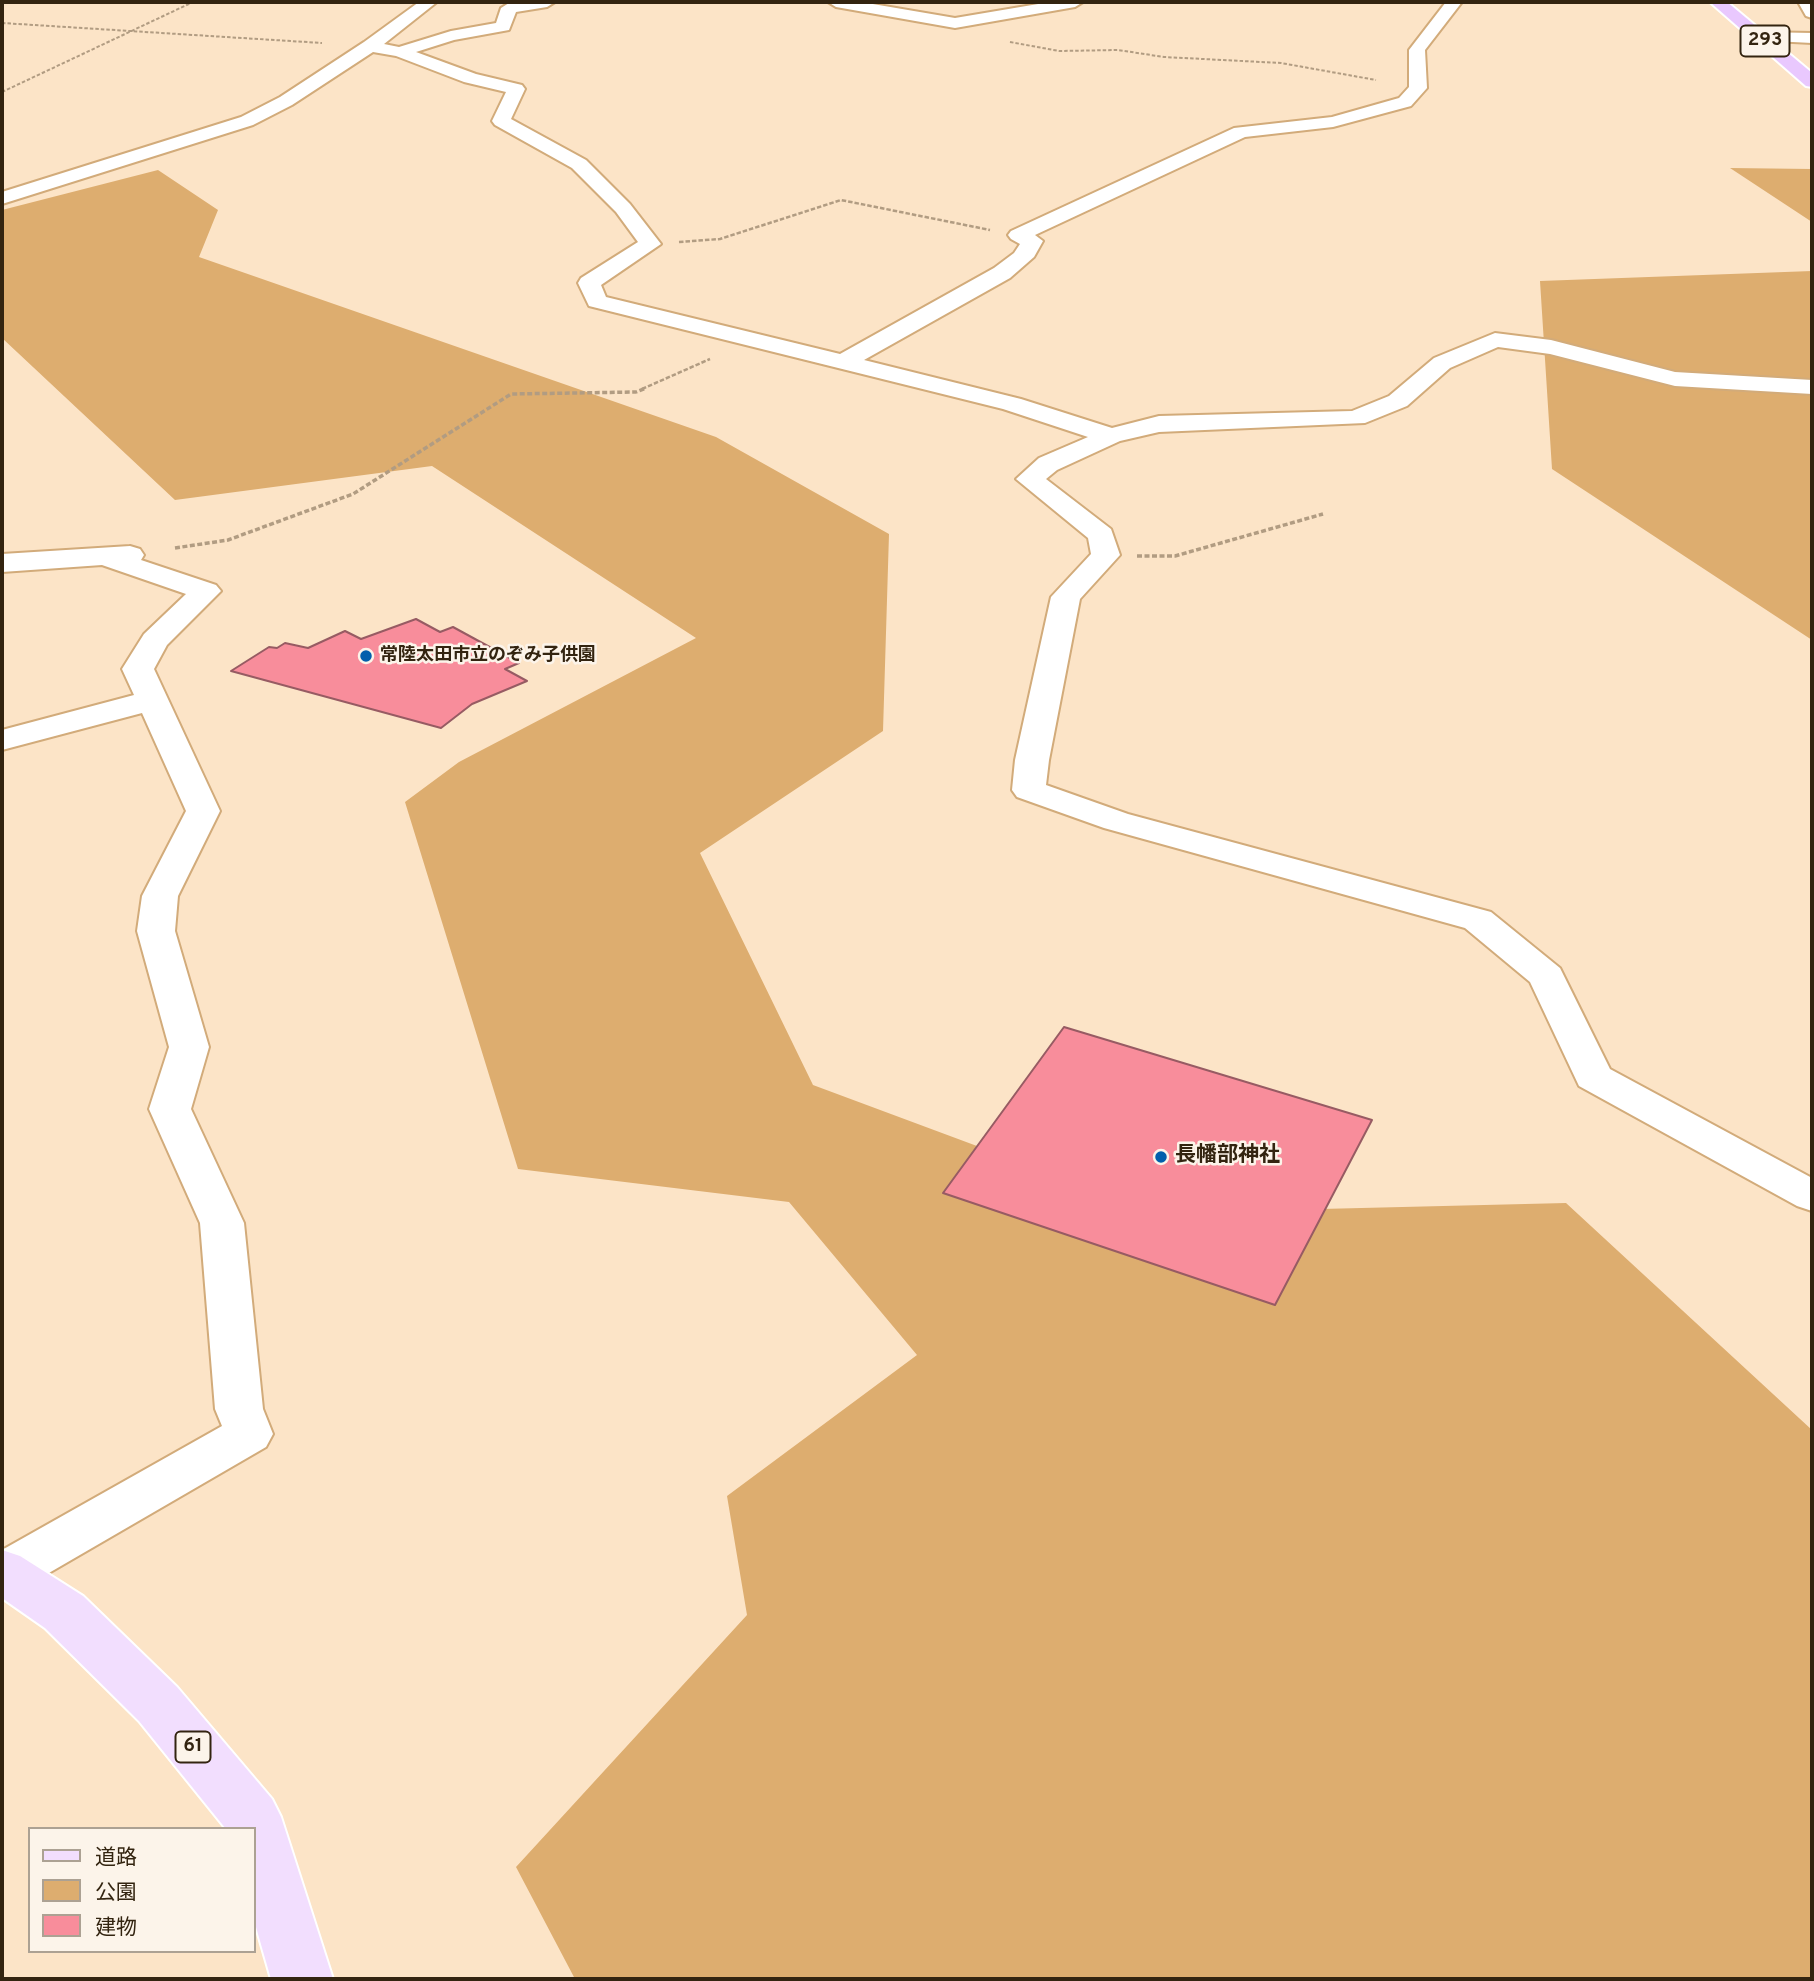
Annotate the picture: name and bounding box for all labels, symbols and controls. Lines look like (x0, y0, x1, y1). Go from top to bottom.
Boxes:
road number: 293 (1740, 25, 1790, 56)
place label: 常陸太田市立のぞみ子供園 (380, 645, 596, 667)
marker: 常陸太田市立のぞみ子供園 (358, 648, 374, 664)
place label: 長幡部神社 (1175, 1144, 1280, 1170)
marker: 長幡部神社 (1153, 1149, 1169, 1165)
road number: 61 (176, 1732, 210, 1763)
legend (28, 1827, 256, 1953)
text: 道路 (95, 1845, 137, 1872)
text: 公園 (95, 1880, 137, 1907)
text: 建物 (95, 1915, 137, 1942)

